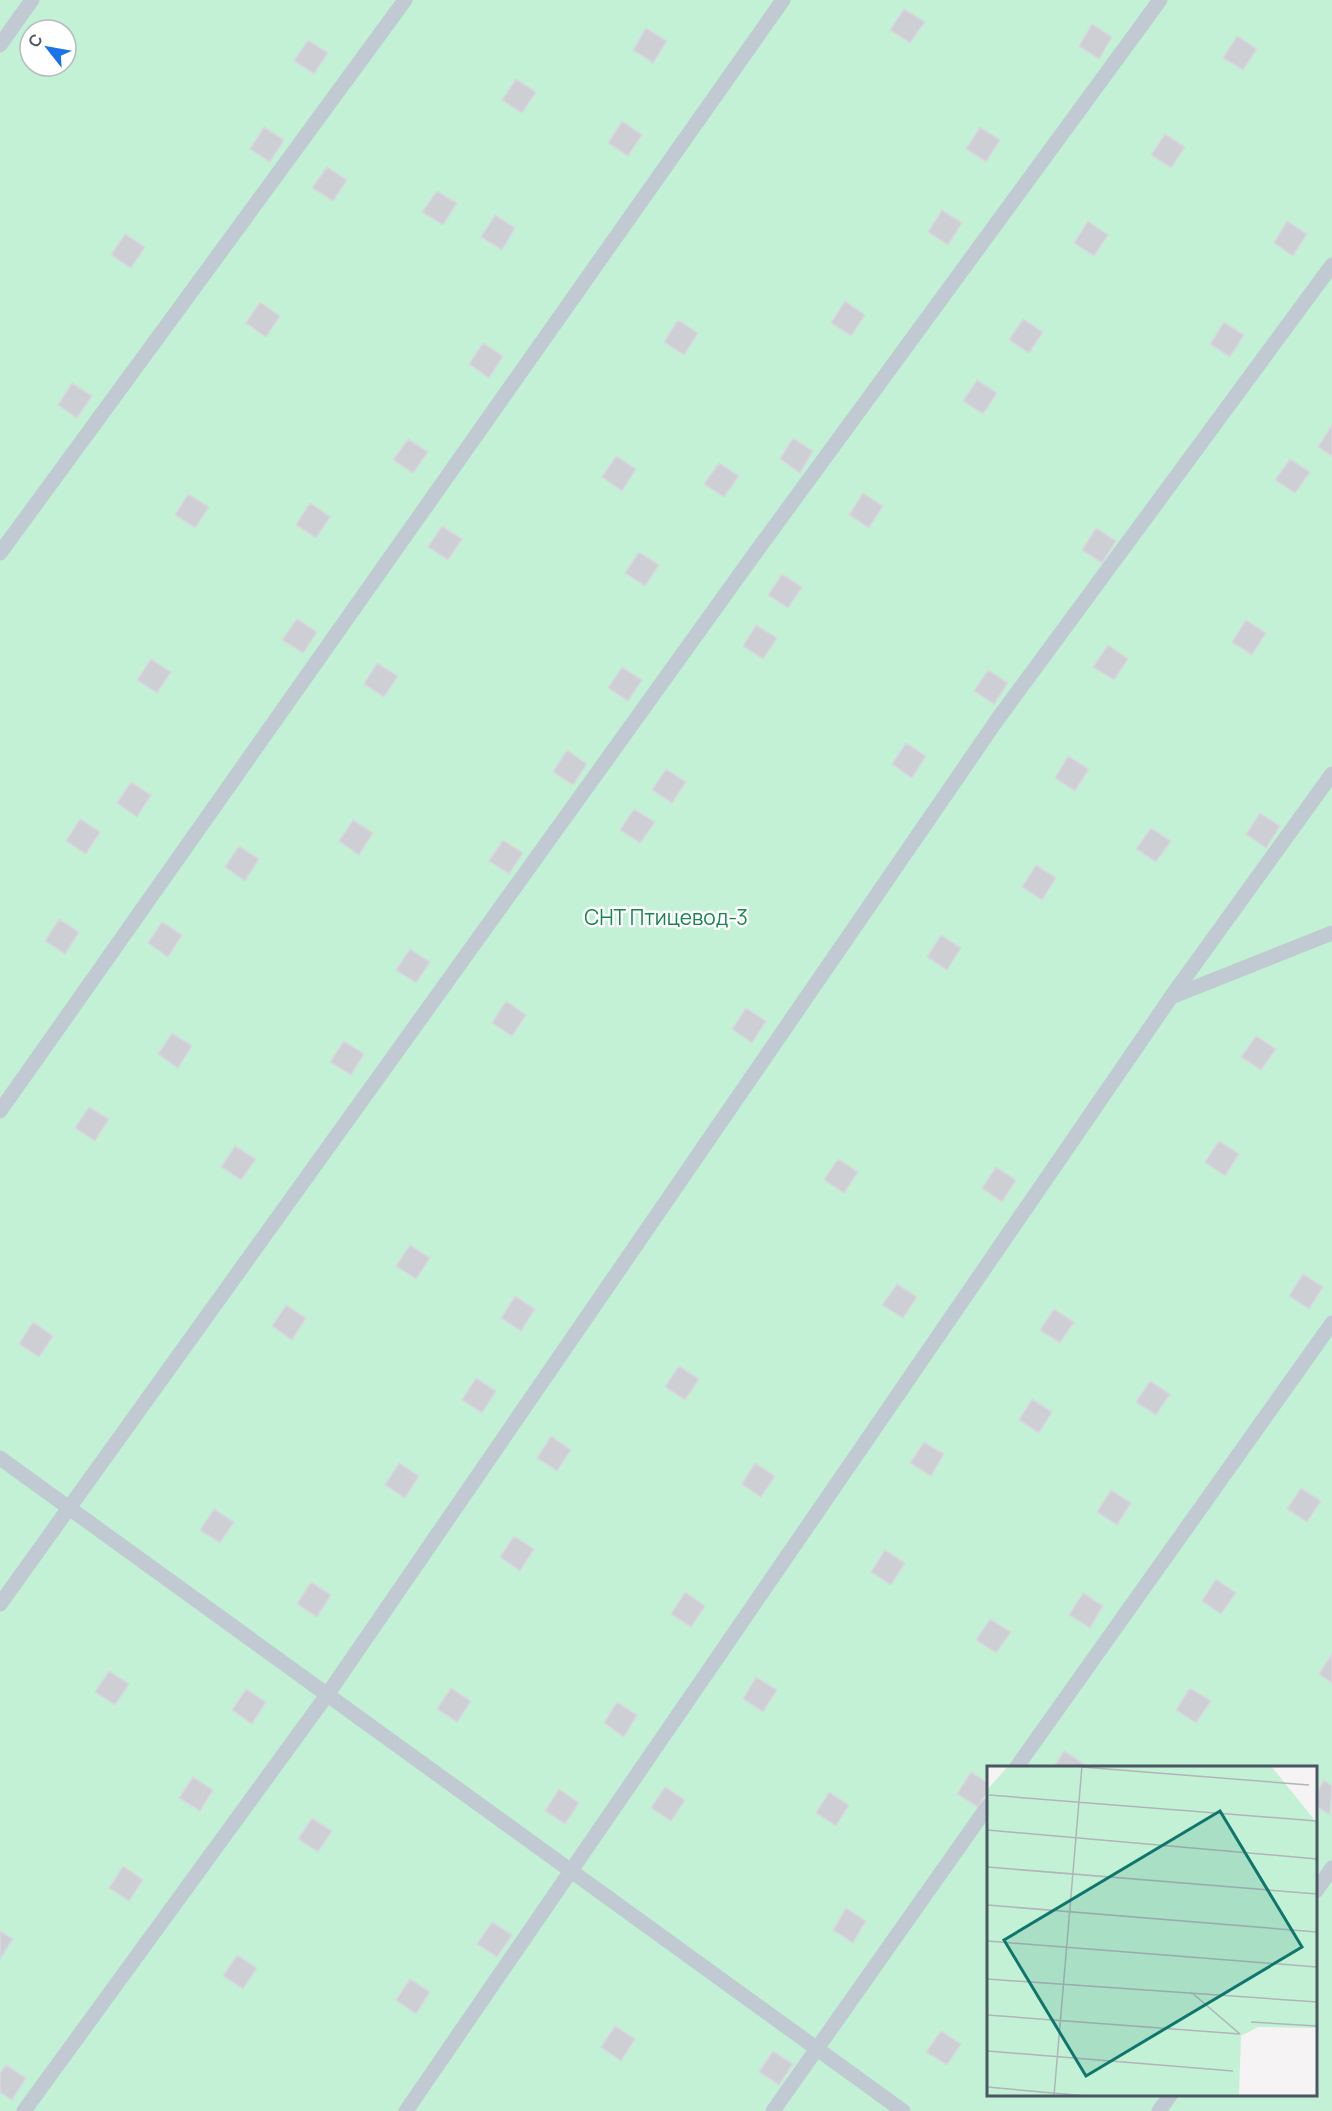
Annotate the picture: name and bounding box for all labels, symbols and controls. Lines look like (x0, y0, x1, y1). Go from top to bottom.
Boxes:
north arrow (18, 18, 78, 78)
text: С (23, 29, 48, 51)
park label: СНТ Птицевод-3 (584, 903, 748, 931)
inset map (987, 1766, 1317, 2096)

